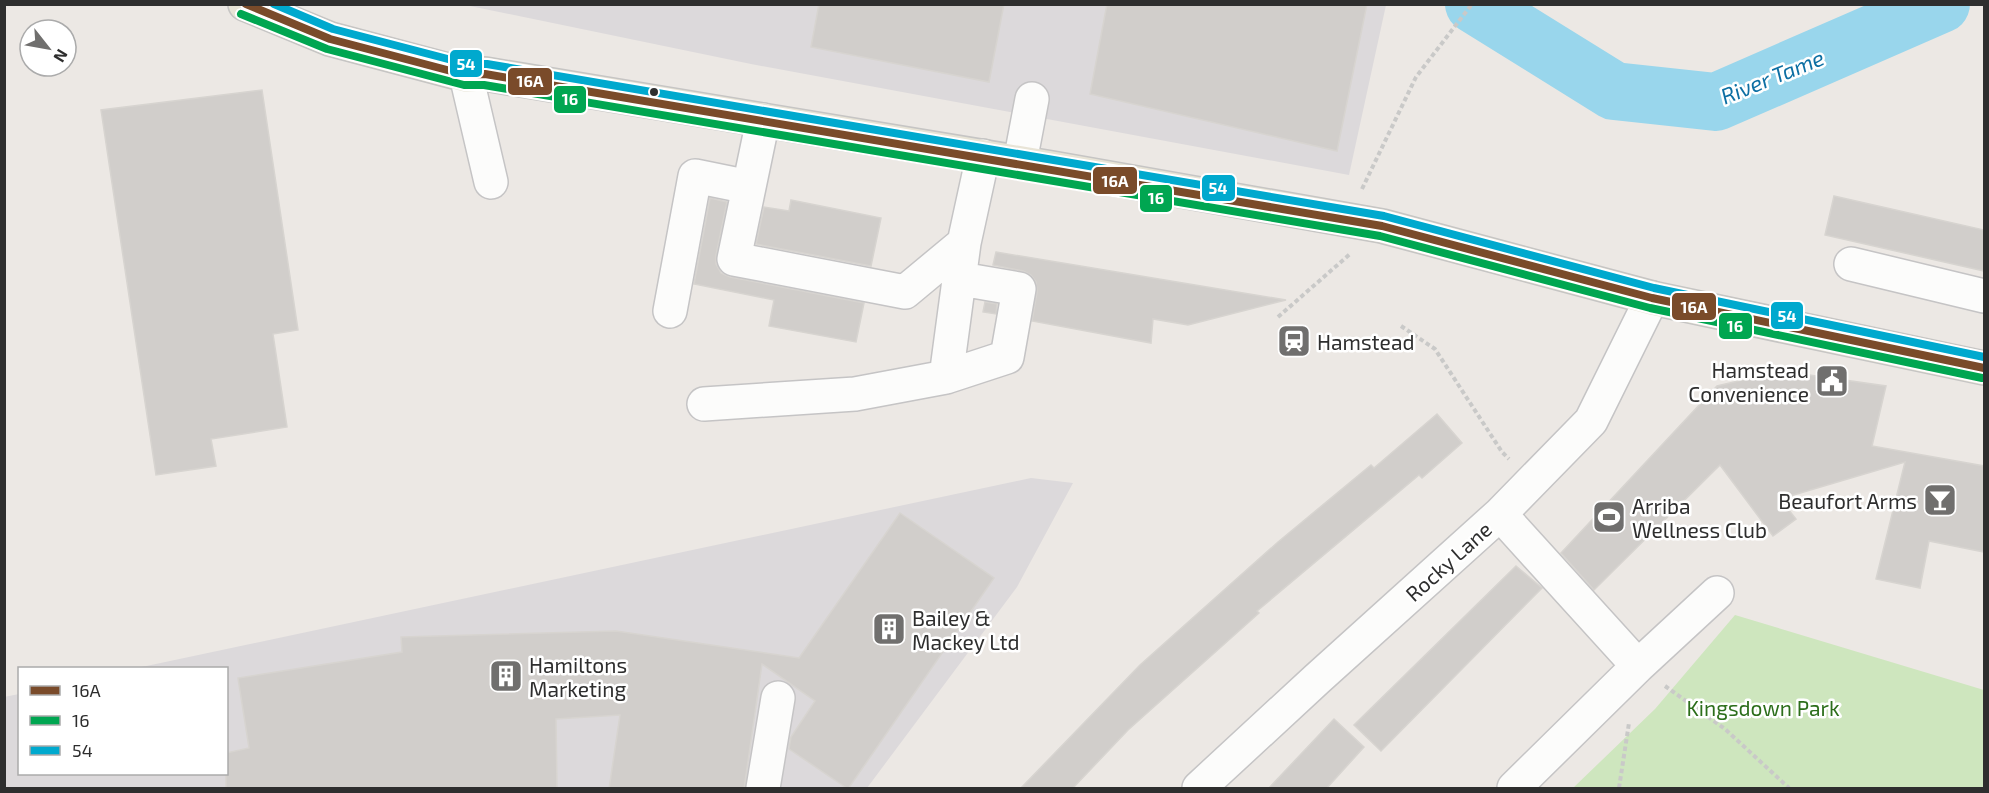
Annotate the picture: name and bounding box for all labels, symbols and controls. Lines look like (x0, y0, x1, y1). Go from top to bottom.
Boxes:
north arrow (18, 18, 78, 78)
water label: River Tame (1717, 43, 1828, 108)
text: N (50, 46, 72, 66)
line badge: 54 (449, 49, 483, 78)
text: 54 (456, 54, 476, 73)
line badge: 16A (507, 67, 553, 96)
text: 16A (517, 71, 544, 90)
line badge: 16 (553, 85, 587, 114)
unlabelled marker (648, 86, 660, 98)
text: 16 (562, 89, 578, 108)
line badge: 16A (1092, 166, 1138, 195)
text: 16A (1102, 171, 1129, 190)
line badge: 54 (1201, 174, 1236, 202)
text: 54 (1208, 178, 1228, 197)
line badge: 16 (1139, 184, 1173, 213)
text: 16 (1148, 188, 1164, 207)
line badge: 16A (1671, 292, 1717, 321)
text: 16A (1681, 297, 1708, 316)
line badge: 54 (1770, 301, 1804, 330)
text: 54 (1777, 306, 1797, 325)
line badge: 16 (1718, 312, 1753, 340)
text: 16 (1727, 316, 1743, 335)
station icon: Hamstead (1276, 323, 1312, 359)
place label: Hamstead (1317, 329, 1414, 354)
place label: Hamstead Convenience (1688, 357, 1809, 406)
public building icon: Hamstead Convenience (1814, 363, 1850, 399)
bar icon: Beaufort Arms (1922, 482, 1958, 518)
place label: Beaufort Arms (1778, 488, 1917, 513)
place label: Arriba Wellness Club (1632, 493, 1767, 542)
sports icon: Arriba Wellness Club (1591, 499, 1627, 535)
street label: Rocky Lane (1400, 516, 1496, 606)
place label: Bailey & Mackey Ltd (912, 605, 1019, 654)
building icon: Bailey & Mackey Ltd (871, 611, 907, 647)
place label: Hamiltons Marketing (529, 652, 627, 701)
building icon: Hamiltons Marketing (488, 658, 524, 694)
legend (18, 667, 228, 775)
text: 16A (72, 679, 101, 701)
park label: Kingsdown Park (1686, 695, 1840, 720)
text: 16 (72, 709, 89, 731)
text: 54 (72, 739, 93, 761)

